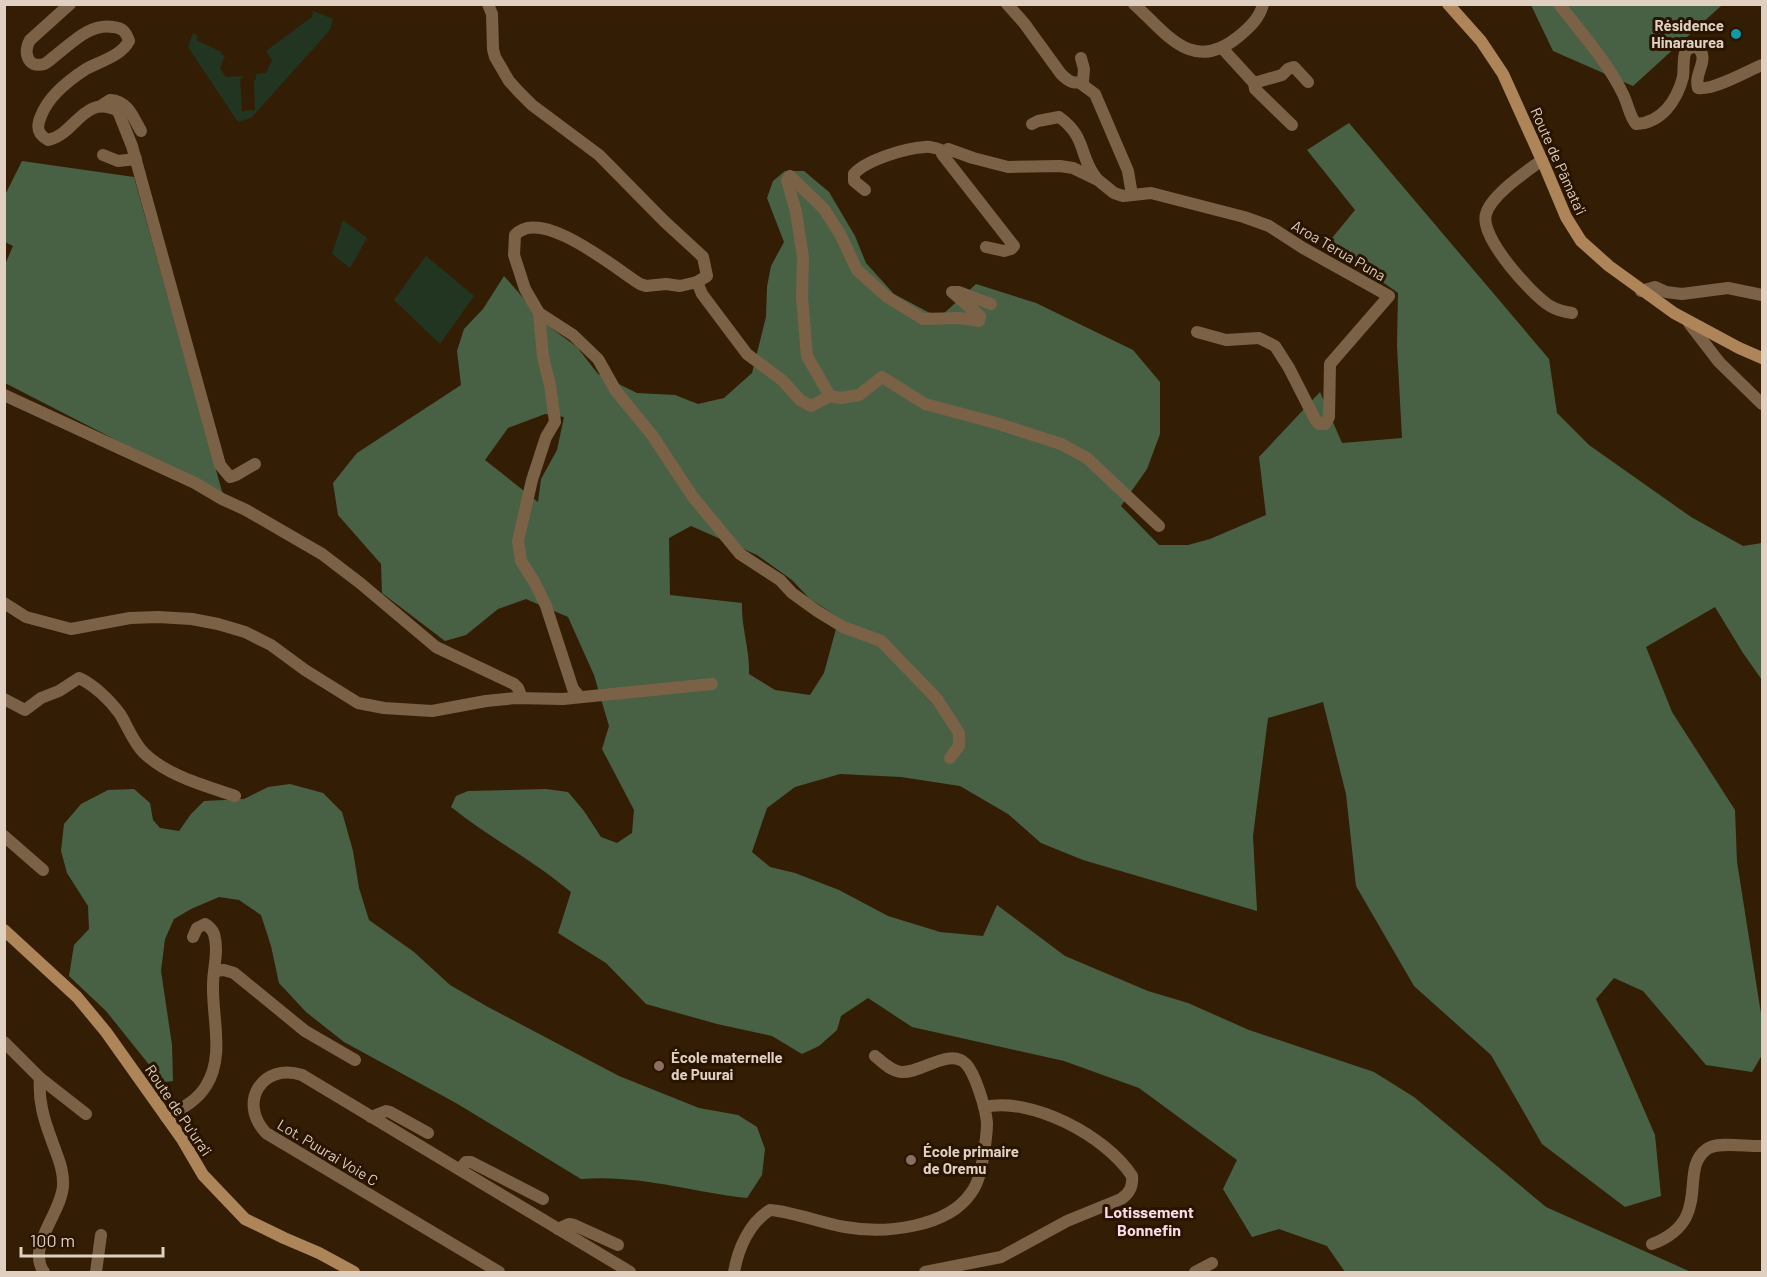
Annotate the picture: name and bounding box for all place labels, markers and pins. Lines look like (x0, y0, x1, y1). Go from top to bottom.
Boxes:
place label: Résidence Hinaraurea (1651, 16, 1724, 51)
marker: Résidence Hinaraurea (1729, 27, 1743, 41)
place label: École maternelle de Puurai (671, 1048, 783, 1083)
marker: École maternelle de Puurai (652, 1059, 666, 1073)
place label: École primaire de Oremu (923, 1142, 1019, 1177)
marker: École primaire de Oremu (904, 1153, 918, 1167)

